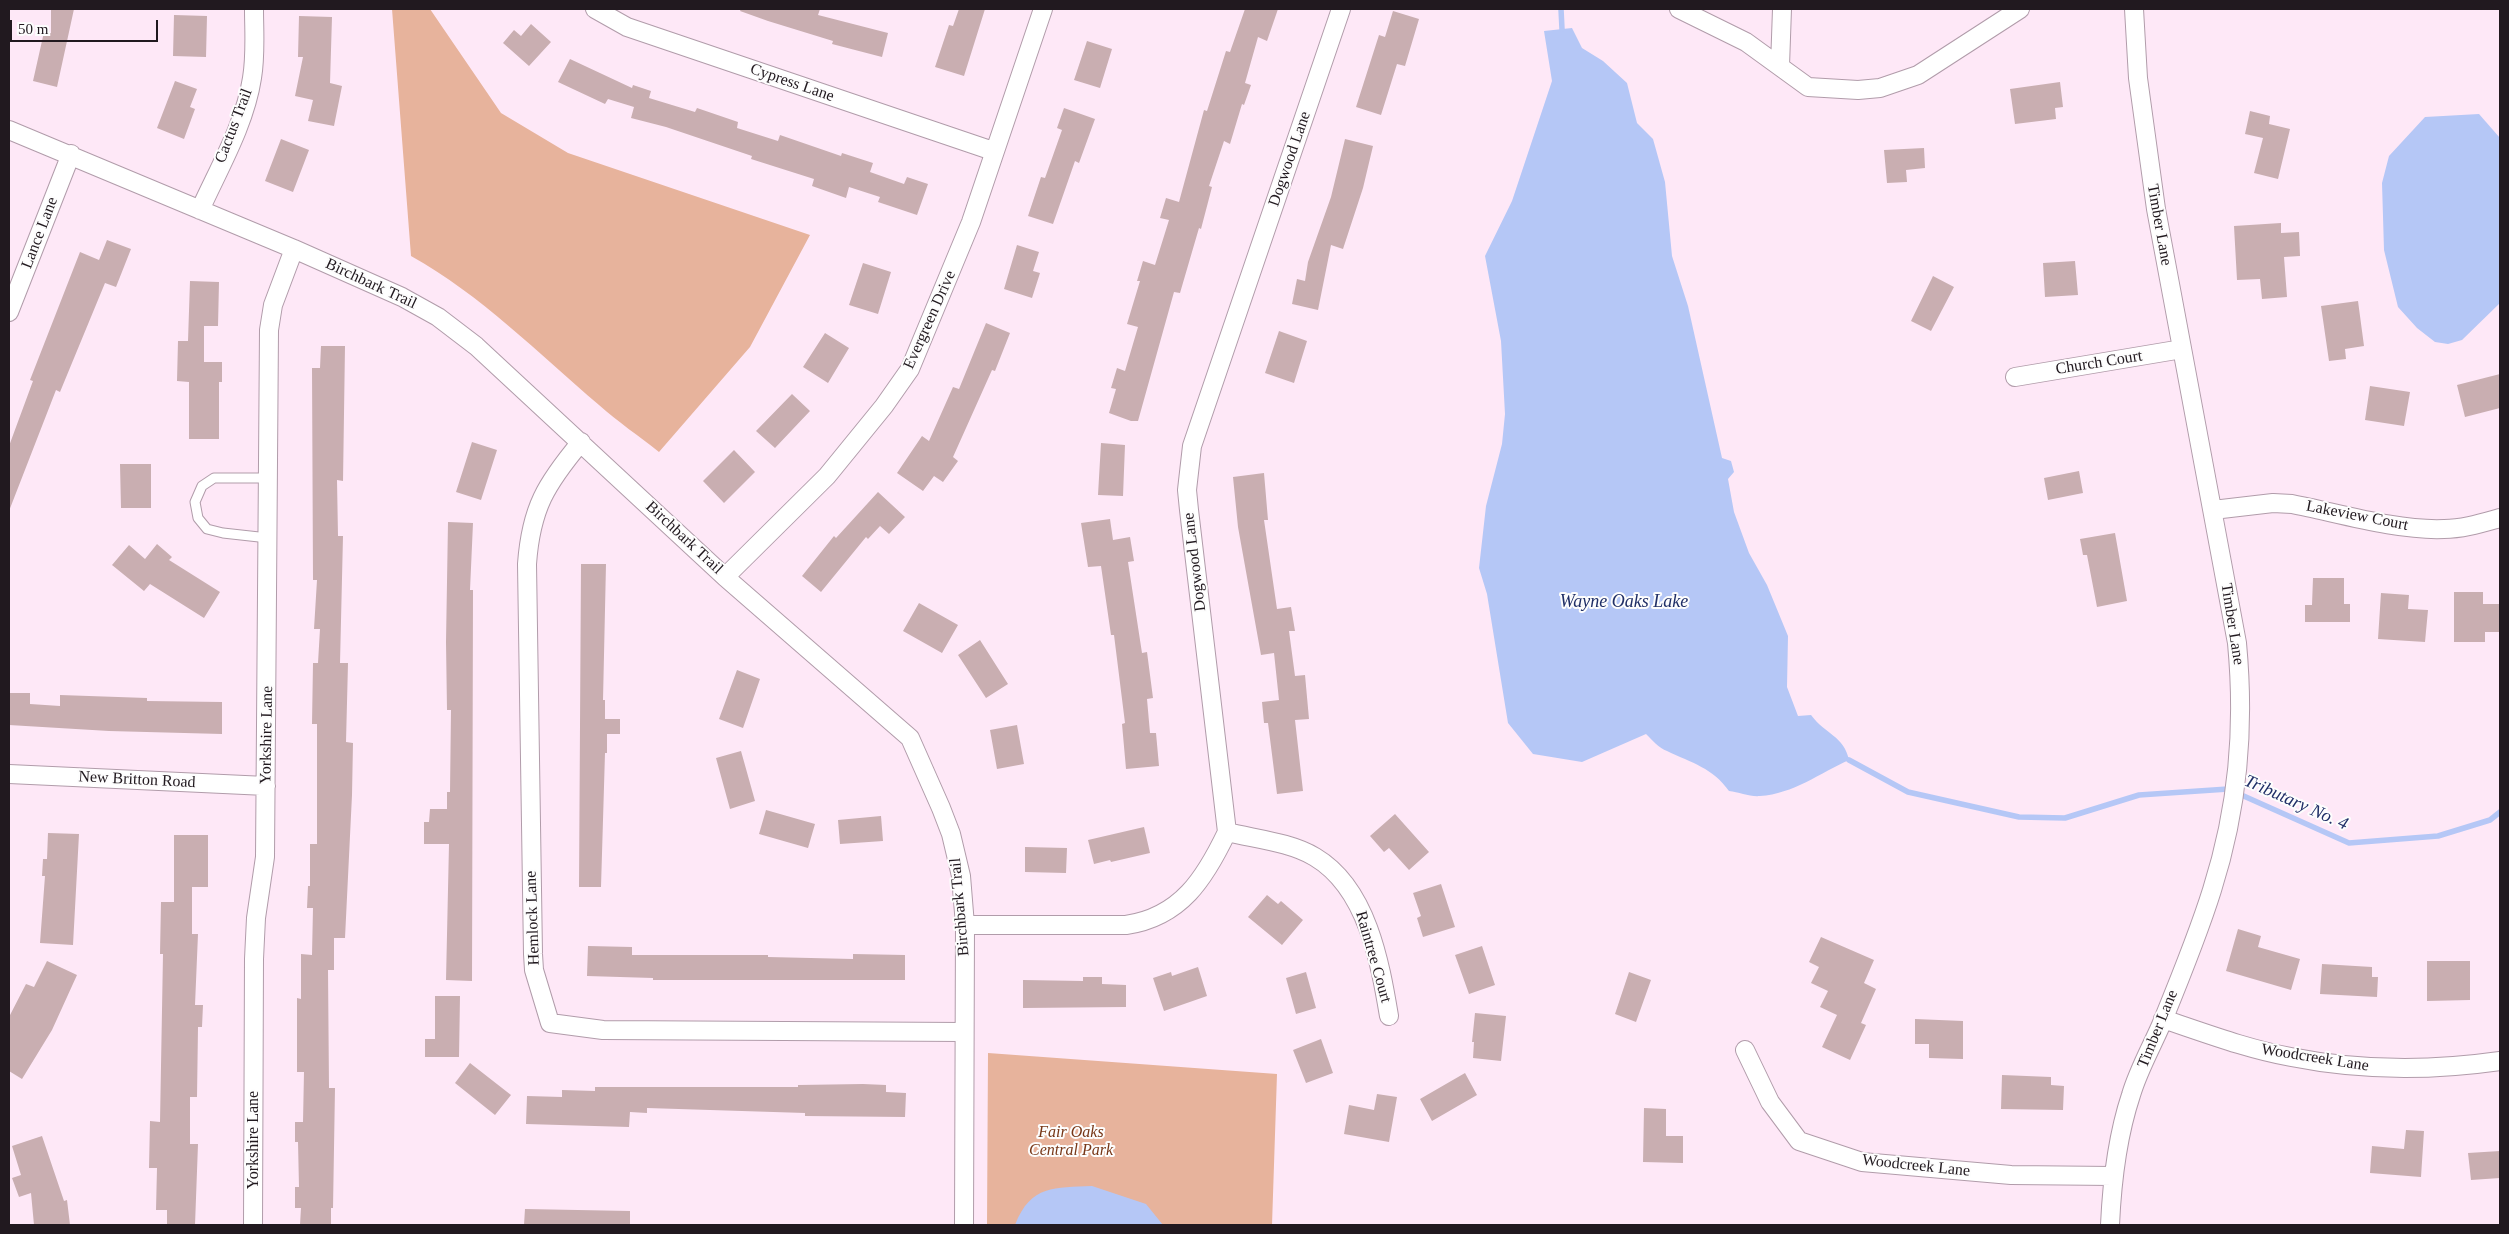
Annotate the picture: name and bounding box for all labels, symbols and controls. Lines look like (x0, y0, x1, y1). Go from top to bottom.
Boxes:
scale bar (12, 10, 160, 42)
text: 50 m (18, 21, 48, 37)
street label: Cypress Lane (747, 60, 837, 106)
street label: Cactus Trail (211, 86, 257, 166)
street label: Dogwood Lane (1265, 109, 1315, 209)
street label: Timber Lane (2142, 183, 2176, 267)
street label: Lance Lane (18, 195, 62, 271)
street label: Birchbark Trail (322, 254, 420, 314)
street label: Evergreen Drive (900, 268, 960, 372)
street label: Church Court (2054, 347, 2144, 379)
street label: Birchbark Trail (641, 497, 727, 579)
street label: Lakeview Court (2304, 497, 2410, 535)
street label: Dogwood Lane (1179, 512, 1211, 612)
street label: Timber Lane (2216, 582, 2248, 666)
water label: Wayne Oaks Lake (1560, 591, 1688, 613)
street label: Yorkshire Lane (257, 686, 277, 784)
street label: New Britton Road (78, 767, 196, 793)
water label: Tributary No. 4 (2241, 770, 2351, 836)
street label: Birchbark Trail (946, 857, 974, 957)
street label: Hemlock Lane (522, 870, 544, 966)
street label: Raintree Court (1351, 909, 1395, 1005)
street label: Timber Lane (2134, 987, 2182, 1071)
street label: Woodcreek Lane (2260, 1040, 2370, 1076)
street label: Yorkshire Lane (244, 1091, 264, 1189)
park label: Fair Oaks Central Park (1029, 1123, 1113, 1161)
street label: Woodcreek Lane (1861, 1151, 1971, 1181)

